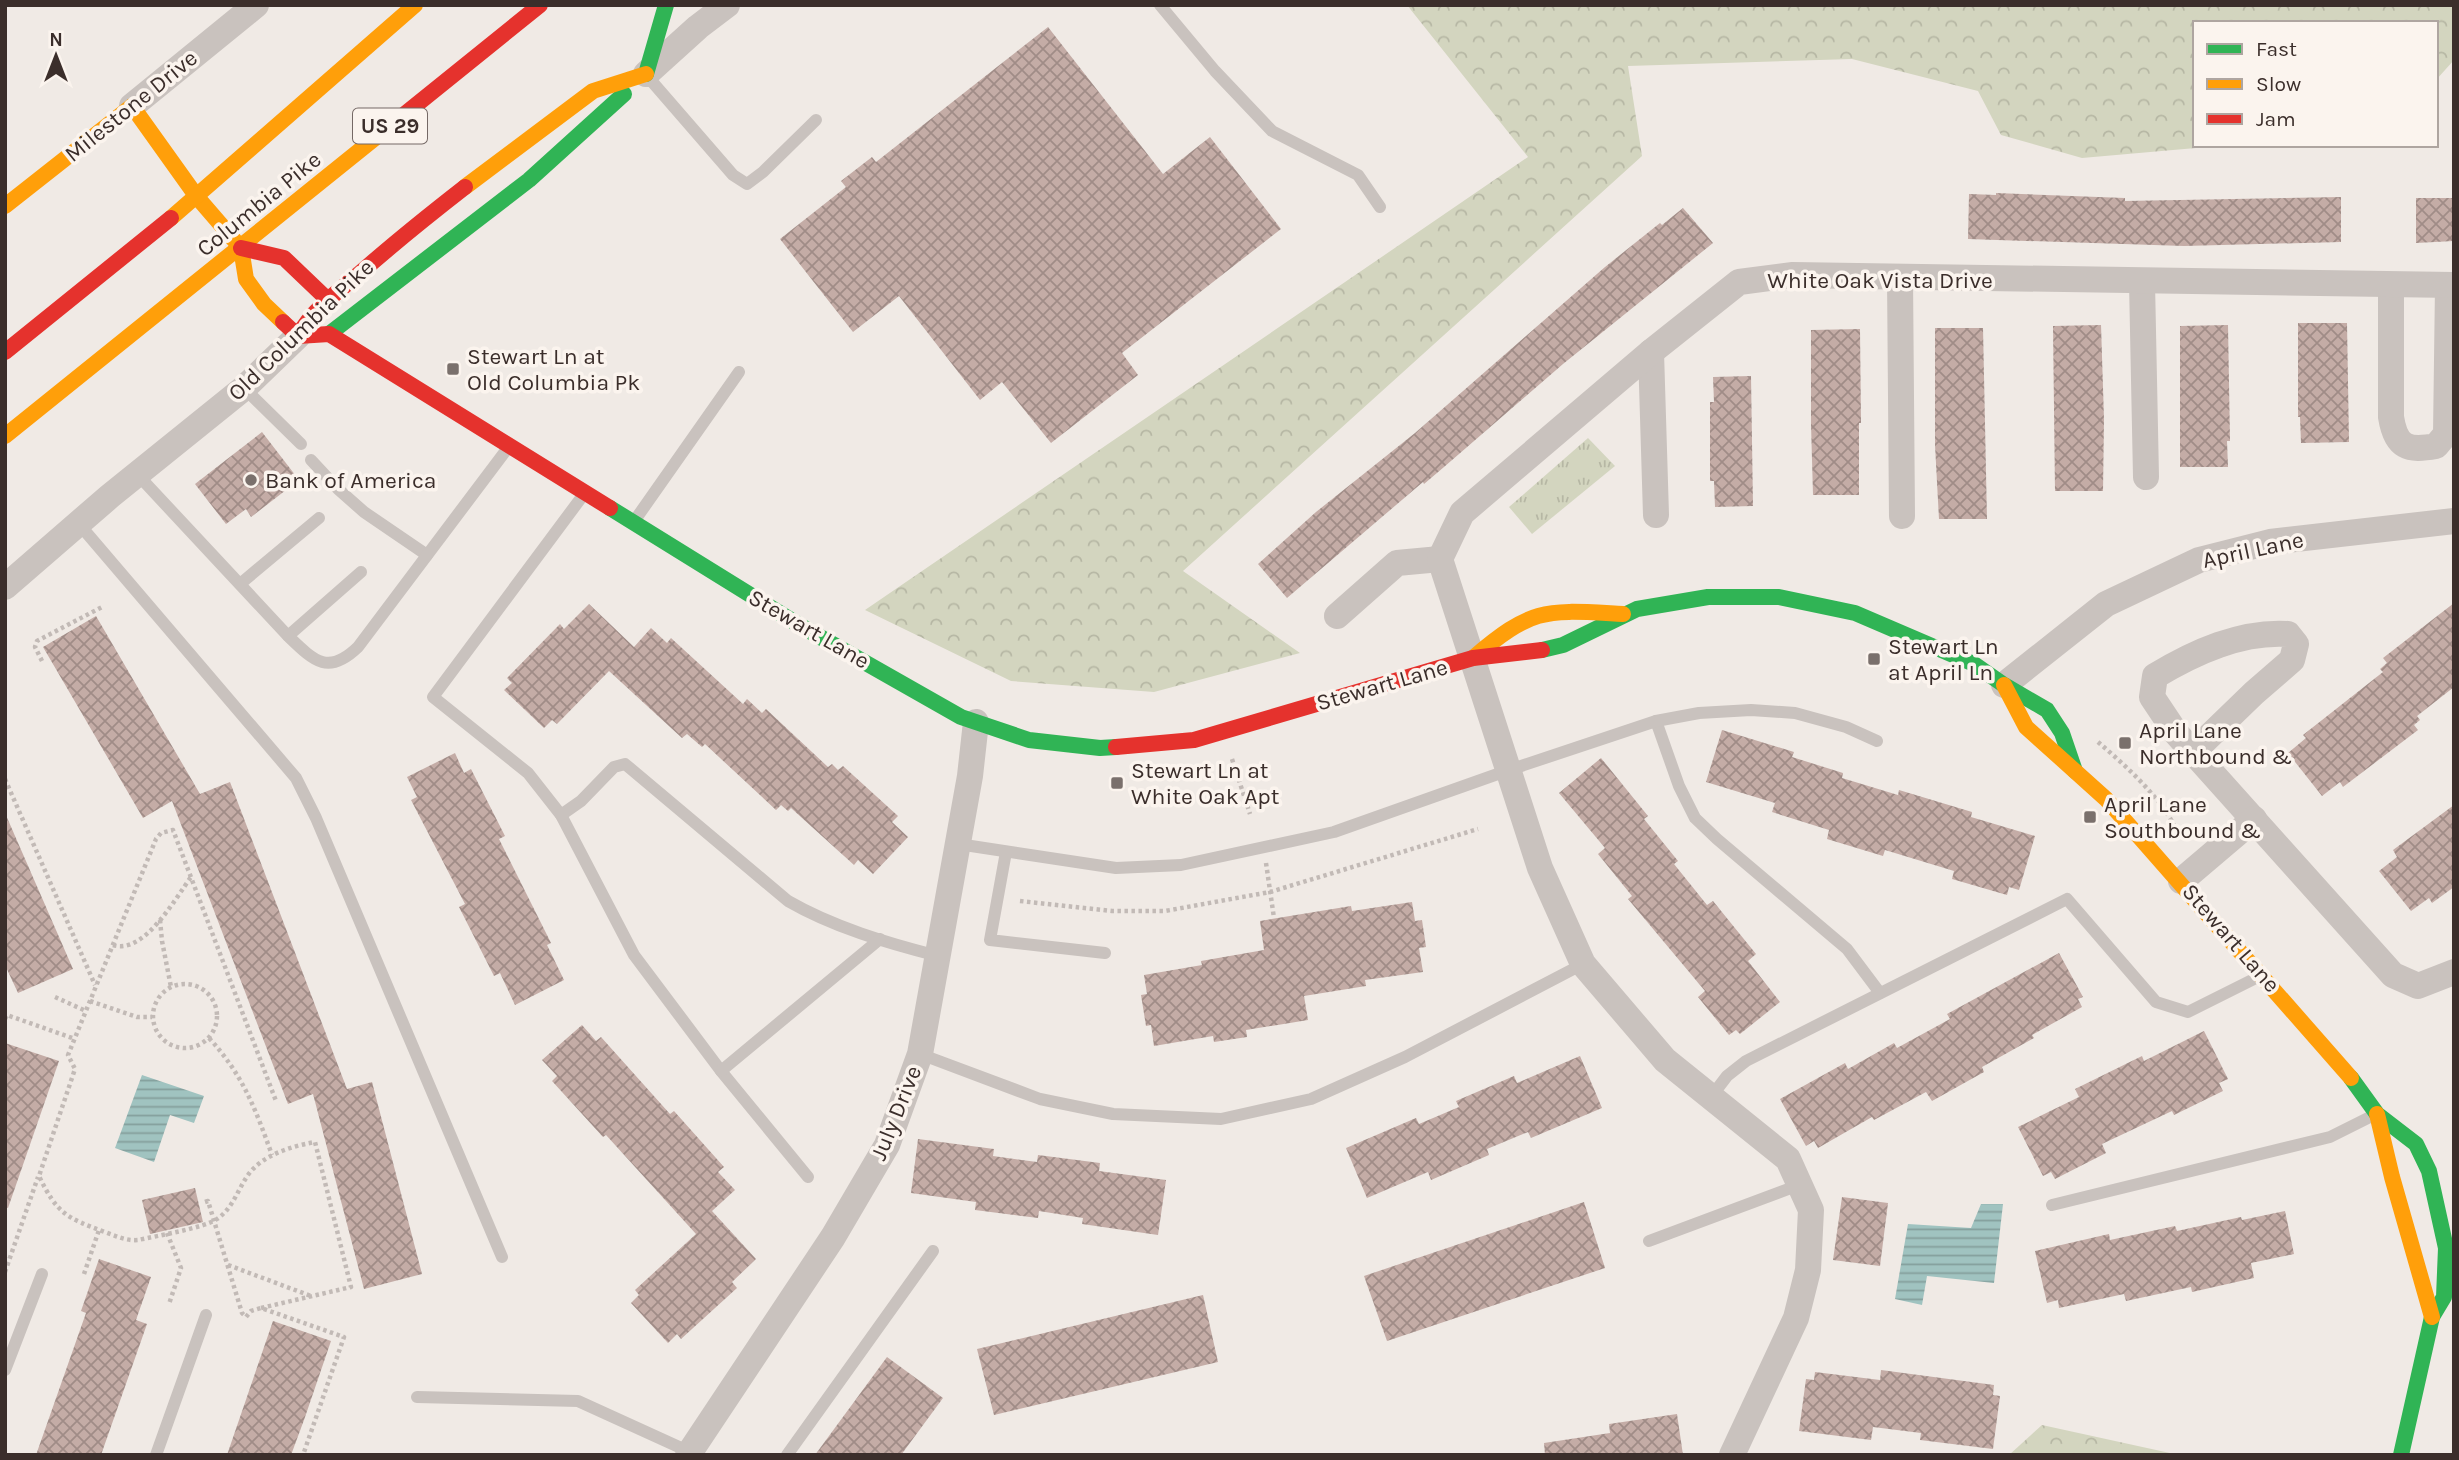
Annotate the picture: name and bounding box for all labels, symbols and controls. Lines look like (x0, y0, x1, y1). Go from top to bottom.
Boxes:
north arrow (21, 21, 91, 91)
legend (2193, 21, 2438, 147)
text: N (49, 29, 63, 51)
text: Fast (2256, 37, 2297, 61)
street label: Milestone Drive (59, 44, 203, 168)
text: Slow (2256, 72, 2301, 96)
text: Jam (2256, 107, 2296, 131)
road number: US 29 (353, 108, 427, 144)
street label: Columbia Pike (192, 146, 326, 262)
street label: Old Columbia Pike (223, 254, 379, 406)
street label: White Oak Vista Drive (1767, 267, 1993, 294)
place label: Stewart Ln at Old Columbia Pk (467, 343, 640, 396)
marker: Stewart Ln at Old Columbia Pk (445, 361, 461, 377)
place label: Bank of America (265, 467, 436, 494)
marker: Bank of America (243, 472, 259, 488)
street label: April Lane (2200, 526, 2306, 574)
street label: Stewart Lane (744, 584, 874, 674)
place label: Stewart Ln at April Ln (1888, 633, 1999, 686)
marker: Stewart Ln at April Ln (1866, 651, 1882, 667)
street label: Stewart Lane (1313, 653, 1451, 717)
place label: April Lane Northbound & (2139, 717, 2292, 770)
marker: April Lane Northbound & (2117, 735, 2133, 751)
place label: Stewart Ln at White Oak Apt (1131, 757, 1280, 810)
marker: Stewart Ln at White Oak Apt (1109, 775, 1125, 791)
place label: April Lane Southbound & (2104, 791, 2261, 844)
marker: April Lane Southbound & (2082, 809, 2098, 825)
street label: Stewart Lane (2176, 878, 2286, 998)
street label: July Drive (865, 1062, 927, 1164)

